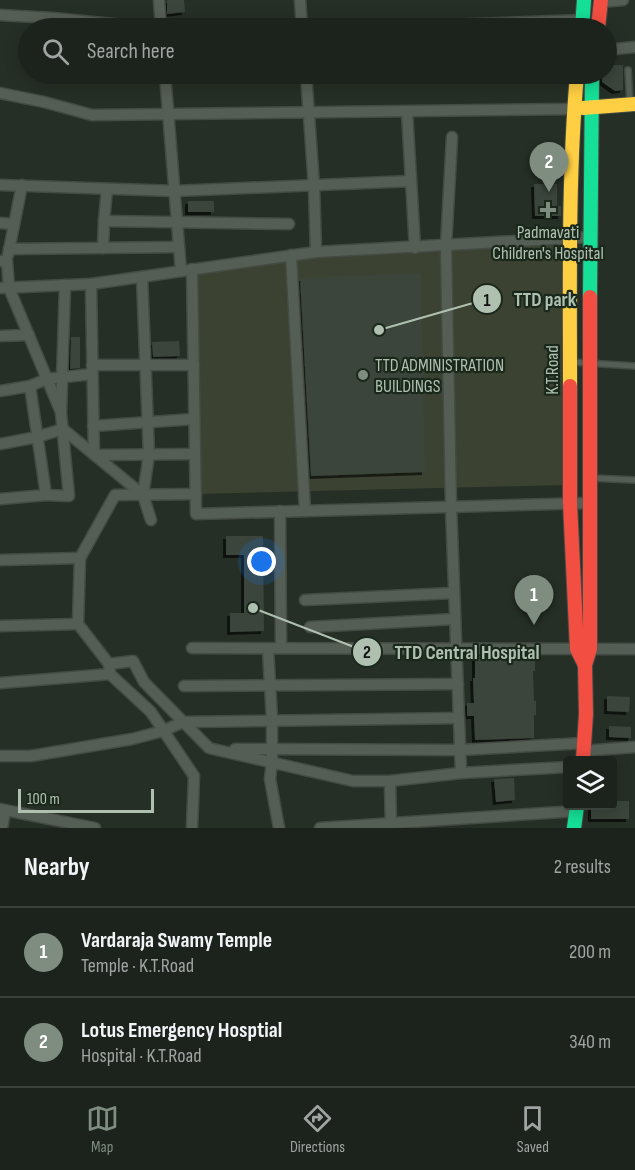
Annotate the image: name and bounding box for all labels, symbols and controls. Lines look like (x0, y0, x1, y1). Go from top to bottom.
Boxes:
search box (18, 18, 617, 84)
icon: search (39, 35, 72, 68)
text: Search here (87, 38, 174, 65)
pin: 2 (530, 142, 568, 192)
marker: Padmavati Children's Hospital (539, 201, 557, 219)
place label: Padmavati Children's Hospital (492, 222, 604, 264)
callout: TTD park (472, 280, 588, 318)
text: TTD park (514, 288, 577, 312)
text: 1 (483, 290, 491, 311)
street label: K.T.Road (542, 345, 563, 395)
place label: TTD ADMINISTRATION BUILDINGS (375, 355, 504, 397)
marker: TTD ADMINISTRATION BUILDINGS (356, 368, 370, 382)
your location (247, 547, 276, 576)
pin: 1 (514, 576, 554, 625)
callout: TTD Central Hospital (352, 633, 551, 671)
text: TTD Central Hospital (394, 641, 540, 665)
text: 2 (363, 642, 371, 663)
map controls (563, 756, 617, 810)
button: layers (563, 756, 617, 810)
scale bar (18, 786, 154, 814)
text: 100 m (27, 790, 60, 809)
text: Nearby (24, 852, 90, 883)
text: 2 results (554, 855, 611, 879)
text: Vardaraja Swamy Temple (81, 927, 272, 954)
text: 1 (40, 940, 47, 964)
text: 200 m (569, 940, 611, 964)
text: Temple · K.T.Road (81, 954, 194, 978)
text: Lotus Emergency Hosptial (81, 1017, 282, 1044)
text: 2 (39, 1030, 48, 1054)
text: 340 m (569, 1030, 611, 1054)
text: Hospital · K.T.Road (81, 1044, 202, 1068)
tab: Map (86, 1102, 119, 1157)
tab: Directions (290, 1102, 345, 1157)
tab: Saved (516, 1102, 549, 1157)

